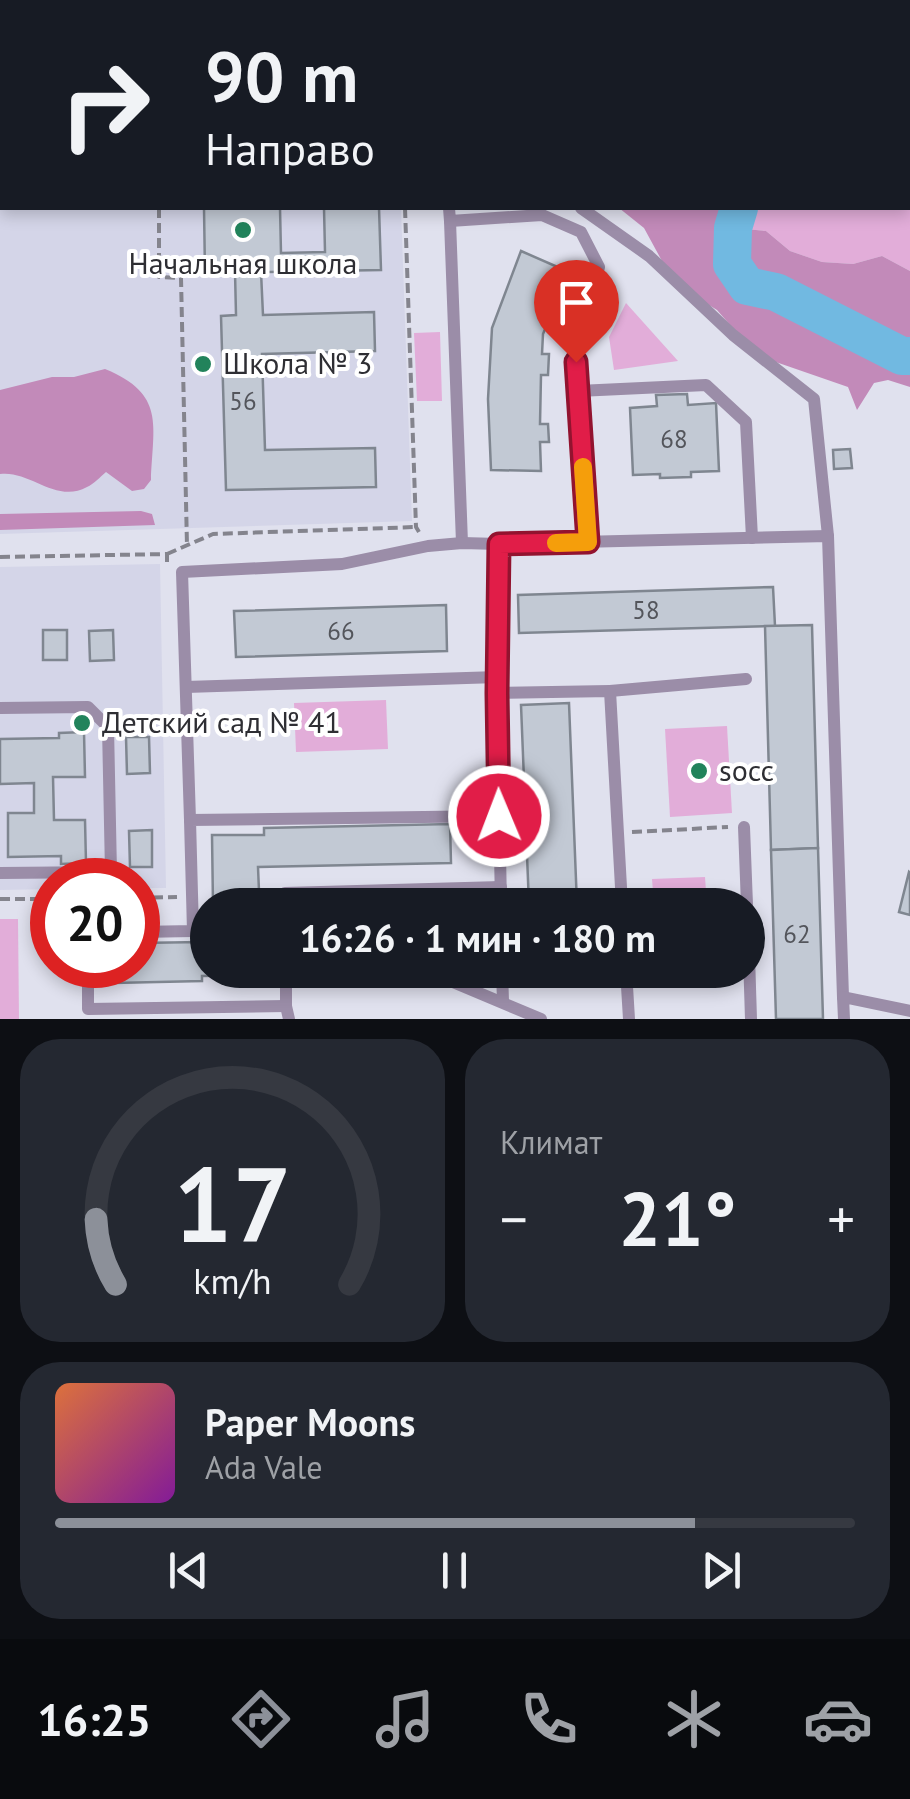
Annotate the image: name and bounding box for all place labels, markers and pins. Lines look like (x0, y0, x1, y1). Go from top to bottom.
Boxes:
marker: Начальная школа (232, 219, 254, 241)
place label: Начальная школа (129, 243, 357, 282)
pin (534, 260, 619, 363)
place label: Школа № 3 (223, 343, 372, 382)
marker: Школа № 3 (192, 353, 214, 375)
place label: Детский сад № 41 (102, 702, 341, 741)
marker: Детский сад № 41 (71, 712, 93, 734)
place label: socc (719, 750, 774, 789)
marker: socc (688, 760, 710, 782)

